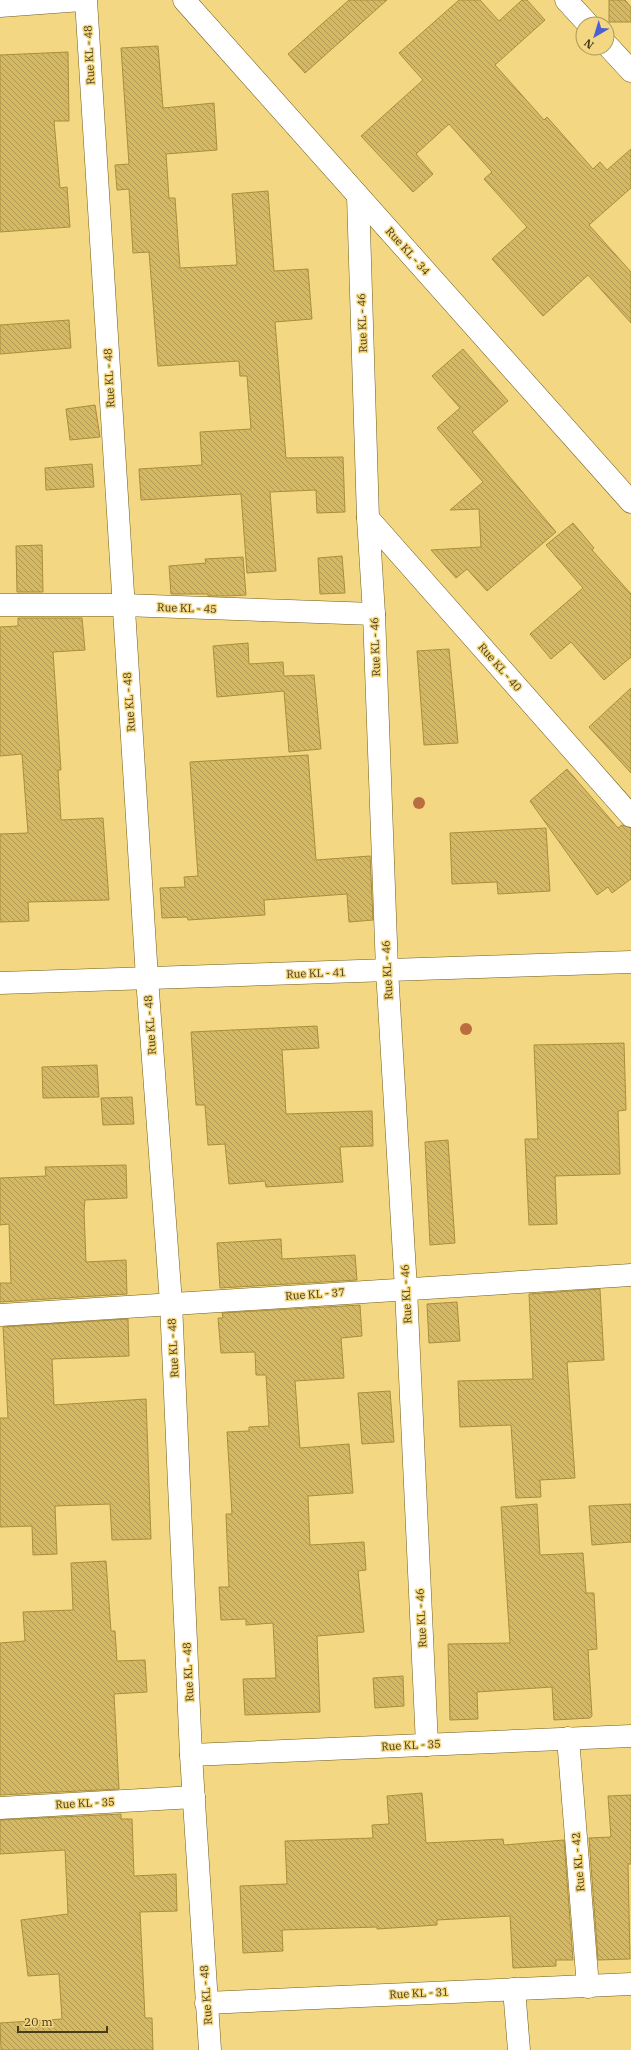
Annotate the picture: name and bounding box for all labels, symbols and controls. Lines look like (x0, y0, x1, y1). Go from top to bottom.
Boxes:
north arrow (575, 16, 615, 56)
street label: Rue KL - 48 (80, 25, 98, 85)
text: N (581, 36, 597, 52)
street label: Rue KL - 34 (383, 224, 433, 278)
street label: Rue KL - 46 (354, 293, 370, 353)
street label: Rue KL - 48 (100, 348, 118, 408)
street label: Rue KL - 45 (157, 600, 217, 616)
street label: Rue KL - 46 (367, 617, 383, 677)
street label: Rue KL - 40 (475, 640, 525, 694)
street label: Rue KL - 48 (120, 672, 138, 732)
street label: Rue KL - 46 (378, 940, 396, 1000)
street label: Rue KL - 41 (286, 965, 346, 981)
street label: Rue KL - 48 (141, 995, 159, 1055)
street label: Rue KL - 46 (397, 1264, 415, 1324)
street label: Rue KL - 37 (285, 1285, 345, 1303)
street label: Rue KL - 48 (164, 1318, 182, 1378)
street label: Rue KL - 46 (412, 1588, 430, 1648)
street label: Rue KL - 48 (179, 1642, 197, 1702)
street label: Rue KL - 35 (381, 1736, 441, 1754)
street label: Rue KL - 35 (55, 1794, 115, 1812)
street label: Rue KL - 42 (568, 1832, 588, 1892)
street label: Rue KL - 48 (197, 1965, 215, 2025)
street label: Rue KL - 31 (389, 1984, 449, 2002)
scale bar (18, 2008, 107, 2034)
text: 20 m (24, 2014, 53, 2029)

